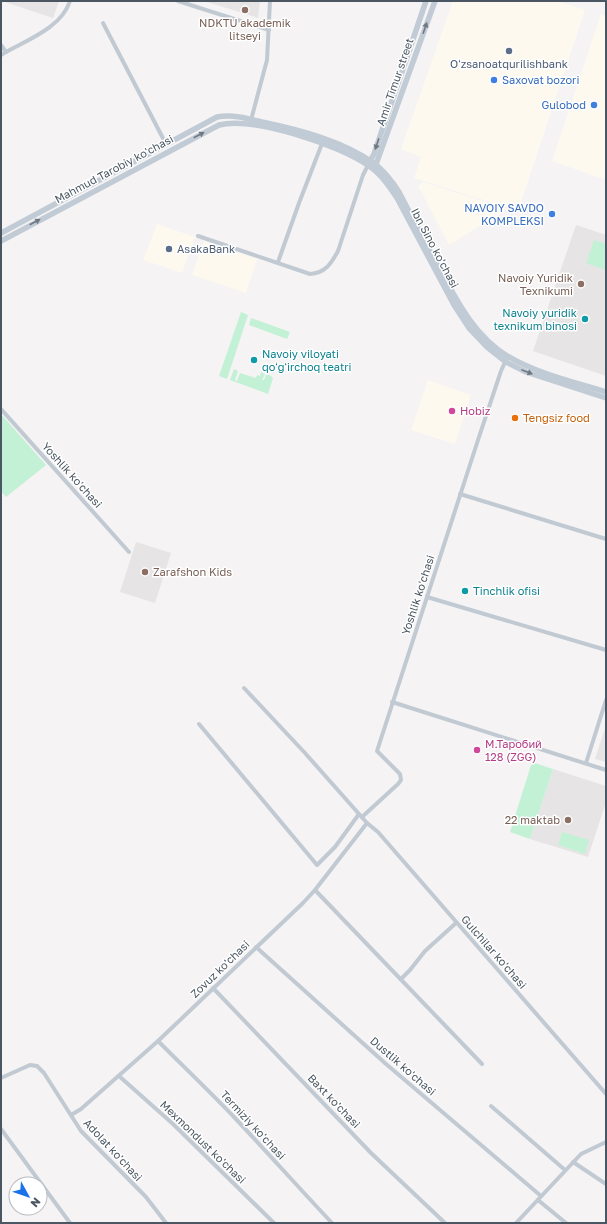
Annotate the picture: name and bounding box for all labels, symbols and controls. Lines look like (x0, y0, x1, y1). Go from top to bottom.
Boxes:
marker: NDKTU akademik litseyi (240, 5, 250, 15)
place label: NDKTU akademik litseyi (199, 16, 291, 42)
one-way arrow (423, 21, 429, 33)
street label: Amir Timur street (373, 36, 416, 127)
marker: Oʻzsanoatqurilishbank (504, 46, 514, 56)
place label: Oʻzsanoatqurilishbank (450, 57, 568, 70)
place label: Saxovat bozori (502, 73, 579, 86)
marker: Saxovat bozori (489, 75, 499, 85)
place label: Gulobod (541, 98, 586, 111)
marker: Gulobod (589, 100, 599, 110)
one-way arrow (194, 131, 205, 138)
street label: Mahmud Tarobiy ko'chasi (52, 132, 175, 205)
one-way arrow (374, 138, 380, 150)
place label: NAVOIY SAVDO KOMPLEKSI (464, 201, 544, 227)
street label: Ibn Sino ko'chasi (409, 206, 462, 290)
marker: NAVOIY SAVDO KOMPLEKSI (547, 209, 557, 219)
one-way arrow (30, 219, 41, 225)
place label: AsakaBank (177, 242, 235, 255)
marker: AsakaBank (164, 244, 174, 254)
place label: Navoiy Yuridik Texnikumi (498, 271, 573, 297)
marker: Navoiy Yuridik Texnikumi (576, 279, 586, 289)
place label: Navoiy yuridik texnikum binosi (493, 306, 577, 332)
marker: Navoiy yuridik texnikum binosi (580, 314, 590, 324)
place label: Navoiy viloyati qoʻgʻirchoq teatri (262, 347, 352, 373)
marker: Navoiy viloyati qoʻgʻirchoq teatri (249, 355, 259, 365)
one-way arrow (521, 369, 533, 375)
place label: Hobiz (460, 404, 491, 417)
marker: Hobiz (447, 406, 457, 416)
place label: Tengsiz food (523, 411, 590, 424)
marker: Tengsiz food (510, 413, 520, 423)
street label: Yoshlik ko'chasi (40, 439, 105, 510)
street label: Yoshlik ko'chasi (398, 553, 437, 636)
place label: Zarafshon Kids (153, 565, 232, 578)
marker: Zarafshon Kids (140, 567, 150, 577)
place label: Tinchlik ofisi (473, 584, 540, 597)
marker: Tinchlik ofisi (460, 586, 470, 596)
place label: М.Таробий 128 (ZGG) (485, 737, 542, 763)
marker: М.Таробий 128 (ZGG) (472, 745, 482, 755)
place label: 22 maktab (505, 813, 560, 826)
marker: 22 maktab (563, 815, 573, 825)
street label: Gulchilar ko'chasi (459, 912, 530, 991)
street label: Zovuz ko'chasi (188, 937, 252, 1000)
street label: Dustlik ko'chasi (368, 1034, 439, 1098)
street label: Baxt ko'chasi (306, 1071, 363, 1130)
street label: Termiziy ko'chasi (218, 1088, 289, 1162)
street label: Mexmondust ko'chasi (158, 1097, 249, 1186)
street label: Adolat ko'chasi (81, 1116, 145, 1183)
north arrow (8, 1176, 48, 1216)
text: N (28, 1195, 44, 1210)

